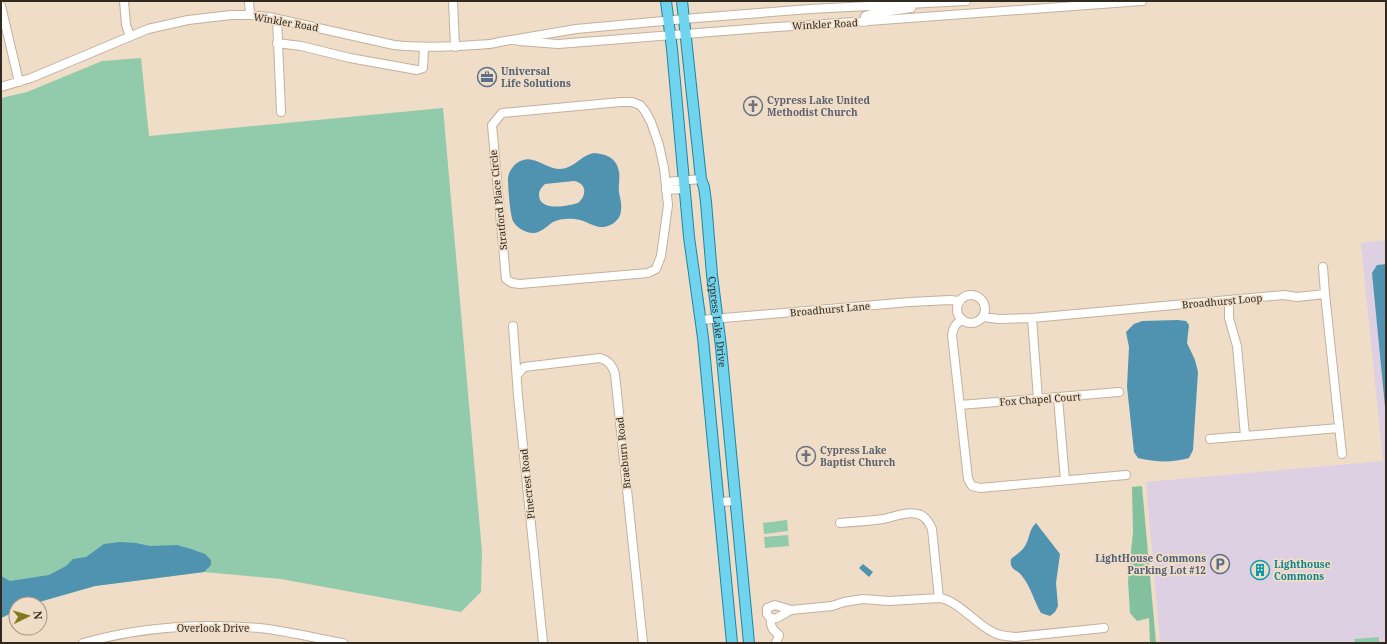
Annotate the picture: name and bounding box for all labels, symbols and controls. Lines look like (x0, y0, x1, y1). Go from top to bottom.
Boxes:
street label: Winkler Road (252, 9, 320, 35)
street label: Winkler Road (792, 15, 858, 33)
place label: Universal Life Solutions (501, 64, 571, 90)
office icon: Universal Life Solutions (476, 66, 498, 88)
place label: Cypress Lake United Methodist Church (767, 93, 871, 119)
church icon: Cypress Lake United Methodist Church (742, 95, 764, 117)
street label: Stratford Place Circle (486, 149, 510, 251)
street label: Cypress Lake Drive (705, 275, 730, 368)
street label: Broadhurst Loop (1181, 291, 1263, 311)
street label: Broadhurst Lane (789, 299, 871, 319)
street label: Fox Chapel Court (999, 389, 1082, 409)
street label: Braeburn Road (612, 416, 634, 490)
place label: Cypress Lake Baptist Church (820, 443, 896, 469)
church icon: Cypress Lake Baptist Church (795, 445, 817, 467)
street label: Pinecrest Road (516, 448, 538, 520)
place label: LightHouse Commons Parking Lot #12 (1095, 551, 1206, 577)
parking icon: LightHouse Commons Parking Lot #12 (1209, 553, 1231, 575)
place label: Lighthouse Commons (1274, 557, 1331, 583)
building icon: Lighthouse Commons (1249, 559, 1271, 581)
north arrow (8, 596, 48, 636)
text: N (31, 610, 46, 620)
street label: Overlook Drive (177, 621, 249, 635)

